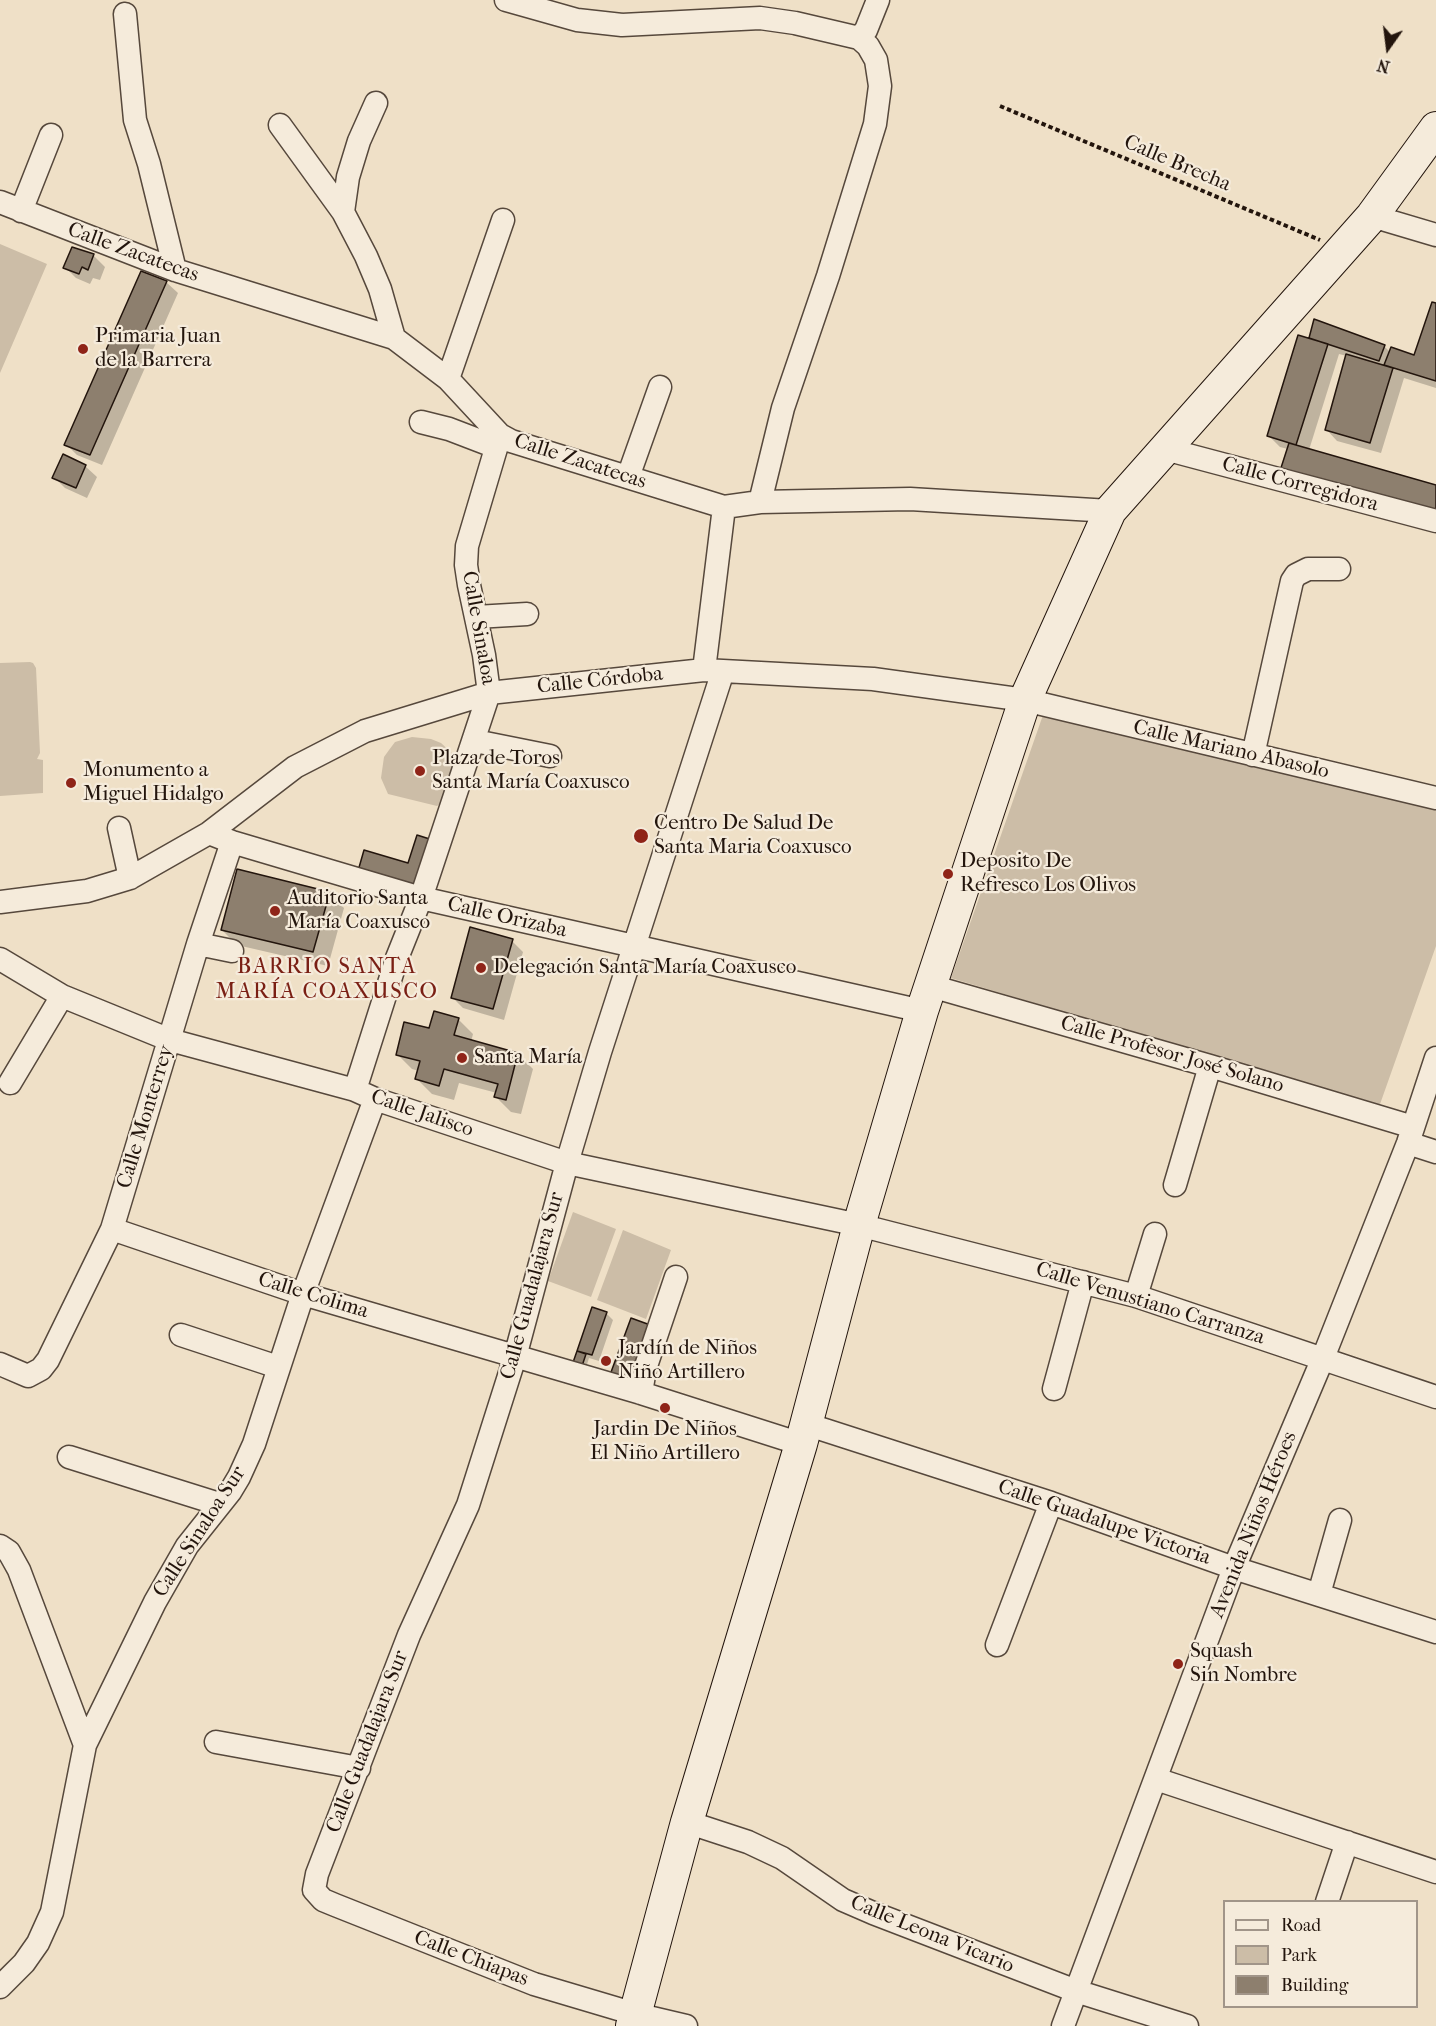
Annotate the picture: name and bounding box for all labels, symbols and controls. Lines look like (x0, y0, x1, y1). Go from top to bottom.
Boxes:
north arrow (1358, 18, 1418, 78)
text: N (1375, 55, 1392, 77)
street label: Calle Brecha (1120, 130, 1234, 198)
street label: Calle Zacatecas (64, 218, 202, 288)
place label: Primaria Juan de la Barrera (95, 324, 221, 374)
marker: Primaria Juan de la Barrera (76, 342, 90, 356)
street label: Calle Zacatecas (511, 429, 649, 495)
street label: Calle Corregidora (1219, 452, 1381, 518)
street label: Calle Sinaloa (456, 569, 500, 687)
street label: Calle Córdoba (536, 662, 664, 700)
street label: Calle Mariano Abasolo (1131, 715, 1331, 785)
place label: Plaza de Toros Santa María Coaxusco (432, 746, 630, 796)
place label: Monumento a Miguel Hidalgo (83, 758, 224, 808)
marker: Plaza de Toros Santa María Coaxusco (413, 764, 427, 778)
marker: Monumento a Miguel Hidalgo (64, 776, 78, 790)
place label: Centro De Salud De Santa Maria Coaxusco (654, 811, 852, 861)
marker: Centro De Salud De Santa Maria Coaxusco (632, 827, 650, 845)
place label: Deposito De Refresco Los Olivos (960, 849, 1136, 899)
marker: Deposito De Refresco Los Olivos (941, 867, 955, 881)
place label: Auditorio Santa María Coaxusco (287, 886, 430, 936)
street label: Calle Orizaba (445, 892, 569, 944)
marker: Auditorio Santa María Coaxusco (268, 904, 282, 918)
district label: BARRIO SANTA MARÍA COAXUSCO (216, 955, 438, 1006)
place label: Delegación Santa María Coaxusco (493, 955, 796, 981)
marker: Delegación Santa María Coaxusco (474, 961, 488, 975)
street label: Calle Profesor José Solano (1057, 1011, 1287, 1099)
street label: Calle Monterrey (112, 1042, 180, 1192)
place label: Santa María (474, 1045, 582, 1071)
marker: Santa María (455, 1051, 469, 1065)
street label: Calle Jalisco (367, 1085, 477, 1143)
street label: Calle Guadalajara Sur (496, 1189, 570, 1383)
street label: Calle Venustiano Carranza (1033, 1257, 1267, 1351)
street label: Calle Colima (255, 1267, 371, 1325)
place label: Jardín de Niños Niño Artillero (618, 1336, 757, 1386)
marker: Jardín de Niños Niño Artillero (599, 1354, 613, 1368)
marker: Jardin De Niños El Niño Artillero (658, 1401, 672, 1415)
place label: Jardin De Niños El Niño Artillero (590, 1417, 740, 1467)
street label: Avenida Niños Héroes (1205, 1428, 1303, 1622)
street label: Calle Sinaloa Sur (148, 1462, 252, 1602)
street label: Calle Guadalupe Victoria (994, 1475, 1214, 1571)
place label: Squash Sin Nombre (1190, 1639, 1297, 1689)
street label: Calle Guadalajara Sur (322, 1647, 414, 1837)
marker: Squash Sin Nombre (1171, 1657, 1185, 1671)
street label: Calle Leona Vicario (846, 1891, 1018, 1979)
legend (1223, 1900, 1418, 2008)
text: Road (1281, 1915, 1321, 1936)
street label: Calle Chiapas (410, 1926, 532, 1992)
text: Park (1281, 1945, 1317, 1966)
text: Building (1281, 1975, 1348, 1996)

